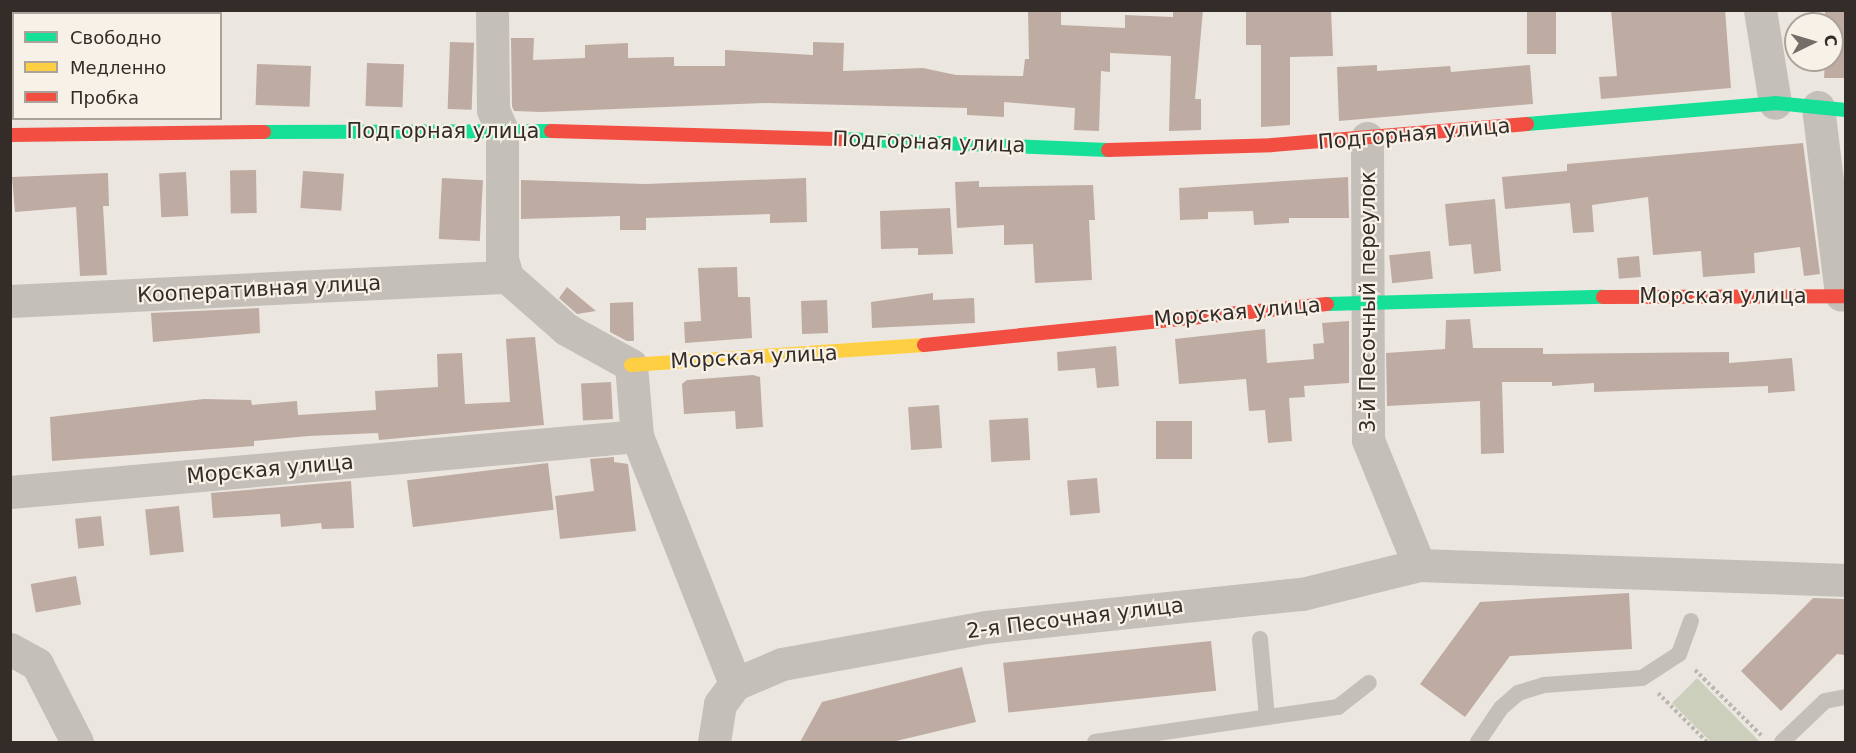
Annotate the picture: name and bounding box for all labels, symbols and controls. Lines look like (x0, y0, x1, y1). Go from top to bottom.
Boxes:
legend (12, 12, 222, 120)
north arrow (1784, 12, 1844, 72)
text: Свободно (70, 27, 162, 48)
text: С (1820, 34, 1840, 47)
text: Медленно (70, 57, 166, 78)
text: Пробка (70, 87, 139, 108)
street label: Подгорная улица (1317, 113, 1511, 155)
street label: Подгорная улица (347, 118, 539, 144)
street label: Подгорная улица (832, 126, 1026, 158)
street label: 3-й Песочный переулок (1355, 171, 1381, 433)
street label: Кооперативная улица (136, 270, 382, 308)
street label: Морская улица (1639, 283, 1807, 309)
street label: Морская улица (1153, 292, 1321, 332)
street label: Морская улица (670, 340, 838, 374)
street label: Морская улица (186, 449, 354, 489)
street label: 2-я Песочная улица (965, 592, 1185, 644)

